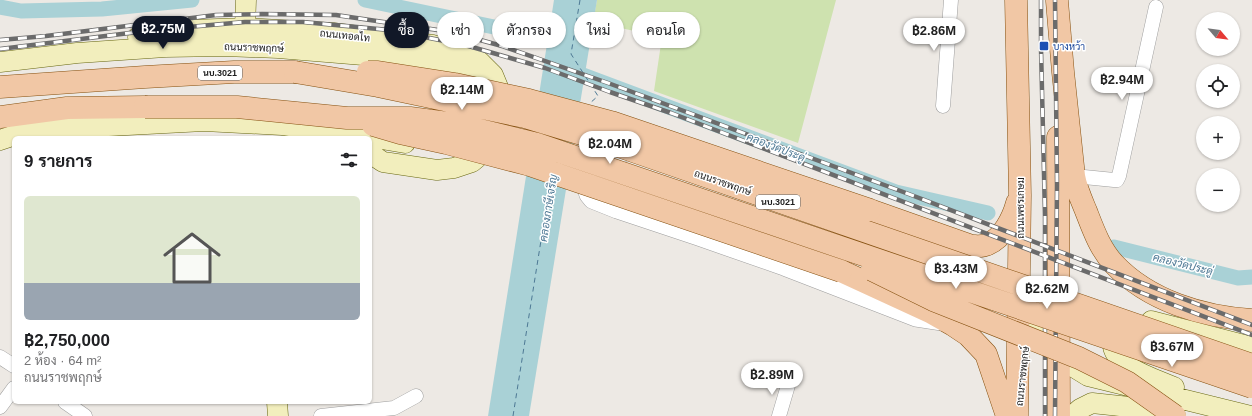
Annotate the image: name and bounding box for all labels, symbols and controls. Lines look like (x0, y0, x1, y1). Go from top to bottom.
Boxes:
chip: ซื้อ (384, 12, 429, 48)
chip: เช่า (437, 12, 484, 48)
chip: ตัวกรอง (492, 12, 566, 48)
chip: ใหม่ (574, 12, 624, 48)
chip: คอนโด (632, 12, 700, 48)
north arrow (1196, 12, 1240, 56)
map controls (1196, 12, 1240, 212)
pin: ฿2.75M (130, 16, 196, 50)
pin: ฿2.86M (901, 18, 967, 52)
text: ฿2.75M (141, 21, 185, 36)
text: ฿2.86M (912, 23, 956, 38)
street label: ถนนเทอดไท (319, 26, 371, 44)
street label: ถนนราชพฤกษ์ (224, 39, 284, 55)
marker: บางหว้า (1038, 40, 1050, 52)
place label: บางหว้า (1053, 40, 1085, 52)
button: locate (1196, 64, 1240, 108)
road number: นบ.3021 (198, 66, 242, 80)
pin: ฿2.94M (1089, 67, 1155, 101)
text: ฿2.94M (1100, 72, 1144, 87)
pin: ฿2.14M (429, 77, 495, 111)
text: ฿2.14M (440, 82, 484, 97)
button: + (1196, 116, 1240, 160)
water label: คลองวัดประดู่ (744, 129, 808, 166)
pin: ฿2.04M (577, 131, 643, 165)
text: ฿2.04M (588, 136, 632, 151)
icon: filters (338, 149, 360, 171)
text: 9 รายการ (24, 152, 93, 171)
street label: ถนนราชพฤกษ์ (692, 166, 754, 198)
button: − (1196, 168, 1240, 212)
water label: คลองภาษีเจริญ (535, 173, 560, 243)
street label: ถนนเพชรเกษม (1015, 177, 1026, 239)
road number: นบ.3021 (756, 195, 800, 209)
icon: home (156, 222, 228, 294)
water label: คลองวัดประดู่ (1151, 250, 1215, 279)
pin: ฿3.43M (923, 256, 989, 290)
text: ฿3.43M (934, 261, 978, 276)
pin: ฿2.62M (1014, 276, 1080, 310)
text: ฿2.62M (1025, 281, 1069, 296)
text: ฿2,750,000 (24, 331, 110, 350)
pin: ฿3.67M (1139, 334, 1205, 368)
text: ฿3.67M (1150, 339, 1194, 354)
street label: ถนนราชพฤกษ์ (1012, 345, 1032, 406)
text: 2 ห้อง · 64 m² (24, 353, 101, 368)
pin: ฿2.89M (739, 362, 805, 396)
text: ฿2.89M (750, 367, 794, 382)
text: ถนนราชพฤกษ์ (24, 370, 102, 385)

